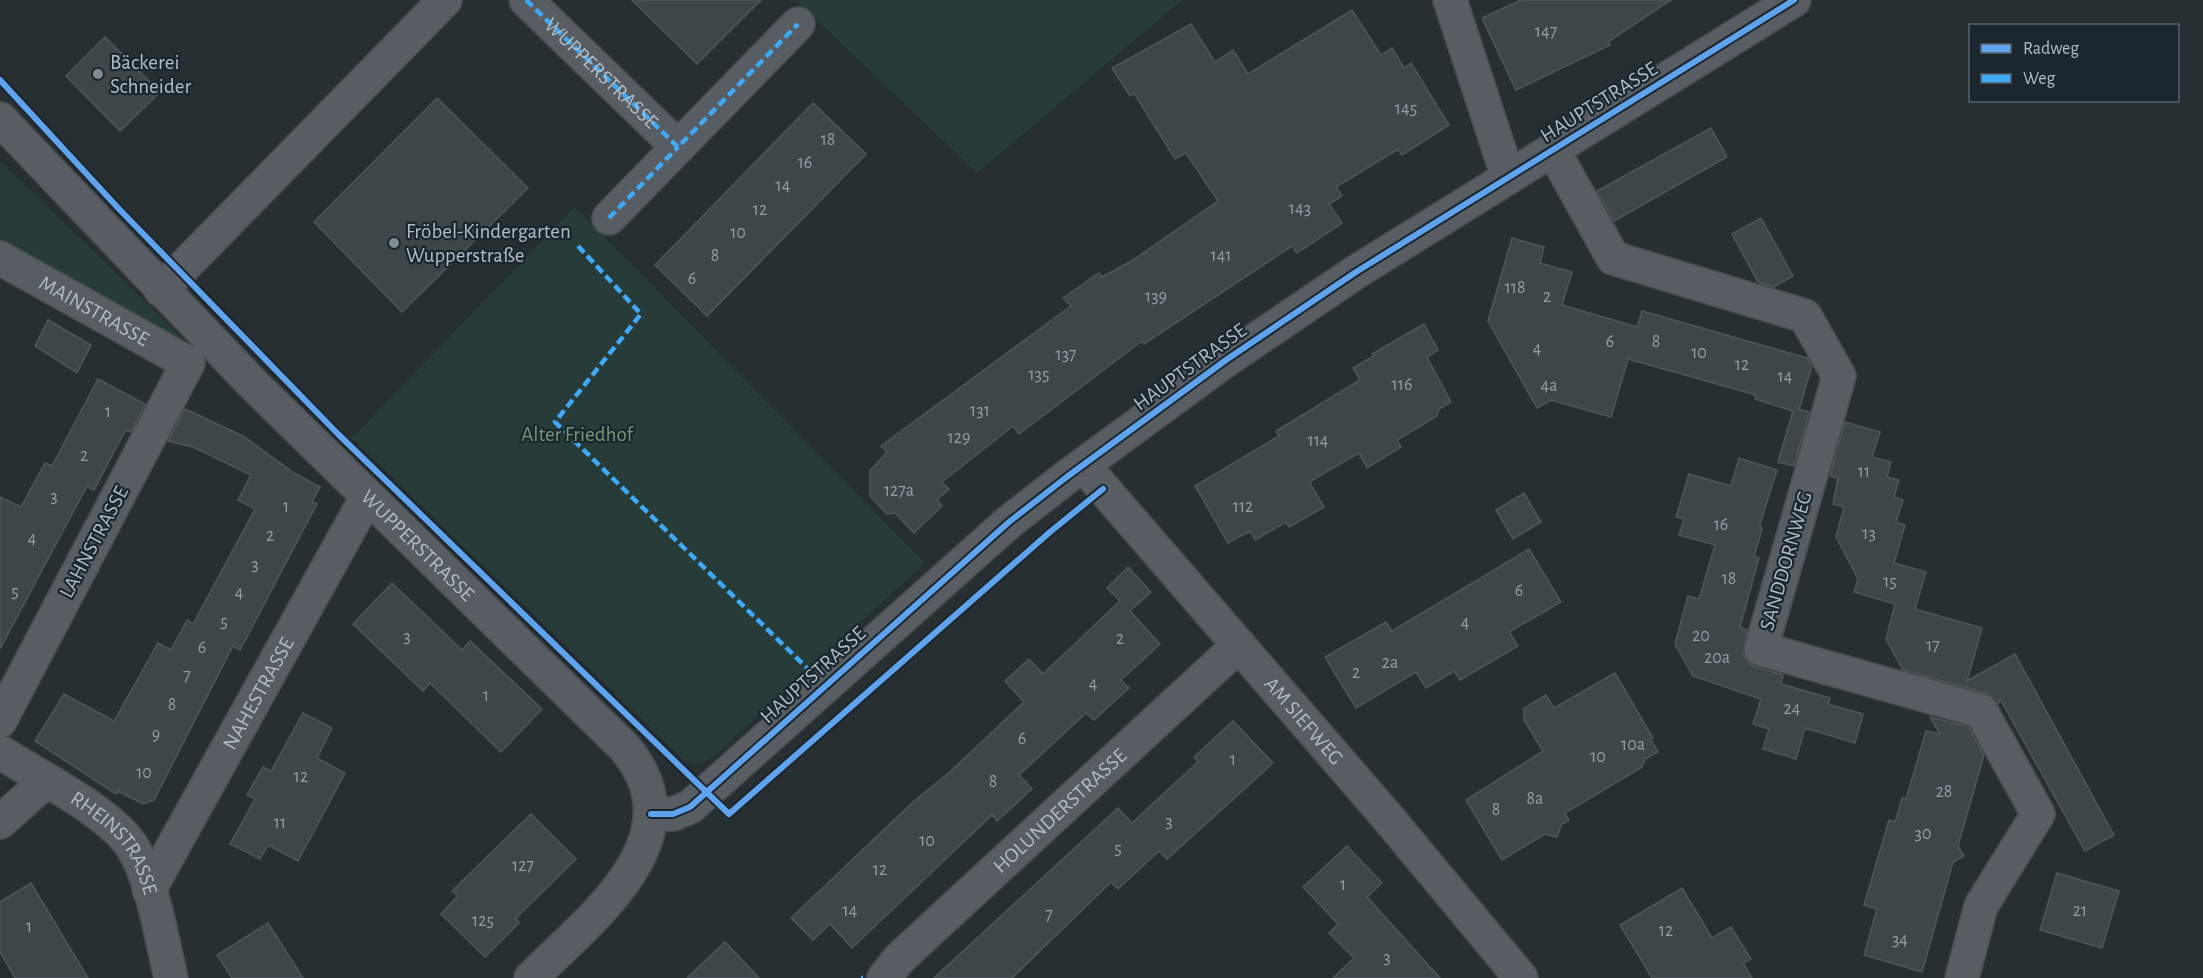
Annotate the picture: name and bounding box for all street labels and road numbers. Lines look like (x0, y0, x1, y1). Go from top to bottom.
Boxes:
street label: WUPPERSTRASSE (541, 14, 662, 132)
street label: HAUPTSTRASSE (1537, 58, 1661, 146)
street label: MAINSTRASSE (36, 272, 153, 350)
street label: HAUPTSTRASSE (1130, 319, 1250, 415)
street label: LAHNSTRASSE (56, 483, 132, 601)
street label: WUPPERSTRASSE (357, 486, 479, 605)
street label: SANDDORNWEG (1756, 489, 1816, 633)
street label: HAUPTSTRASSE (756, 622, 870, 728)
street label: NAHESTRASSE (219, 634, 298, 753)
street label: AM SIEFWEG (1261, 673, 1347, 769)
street label: HOLUNDERSTRASSE (989, 744, 1130, 877)
street label: RHEINSTRASSE (67, 787, 162, 897)

